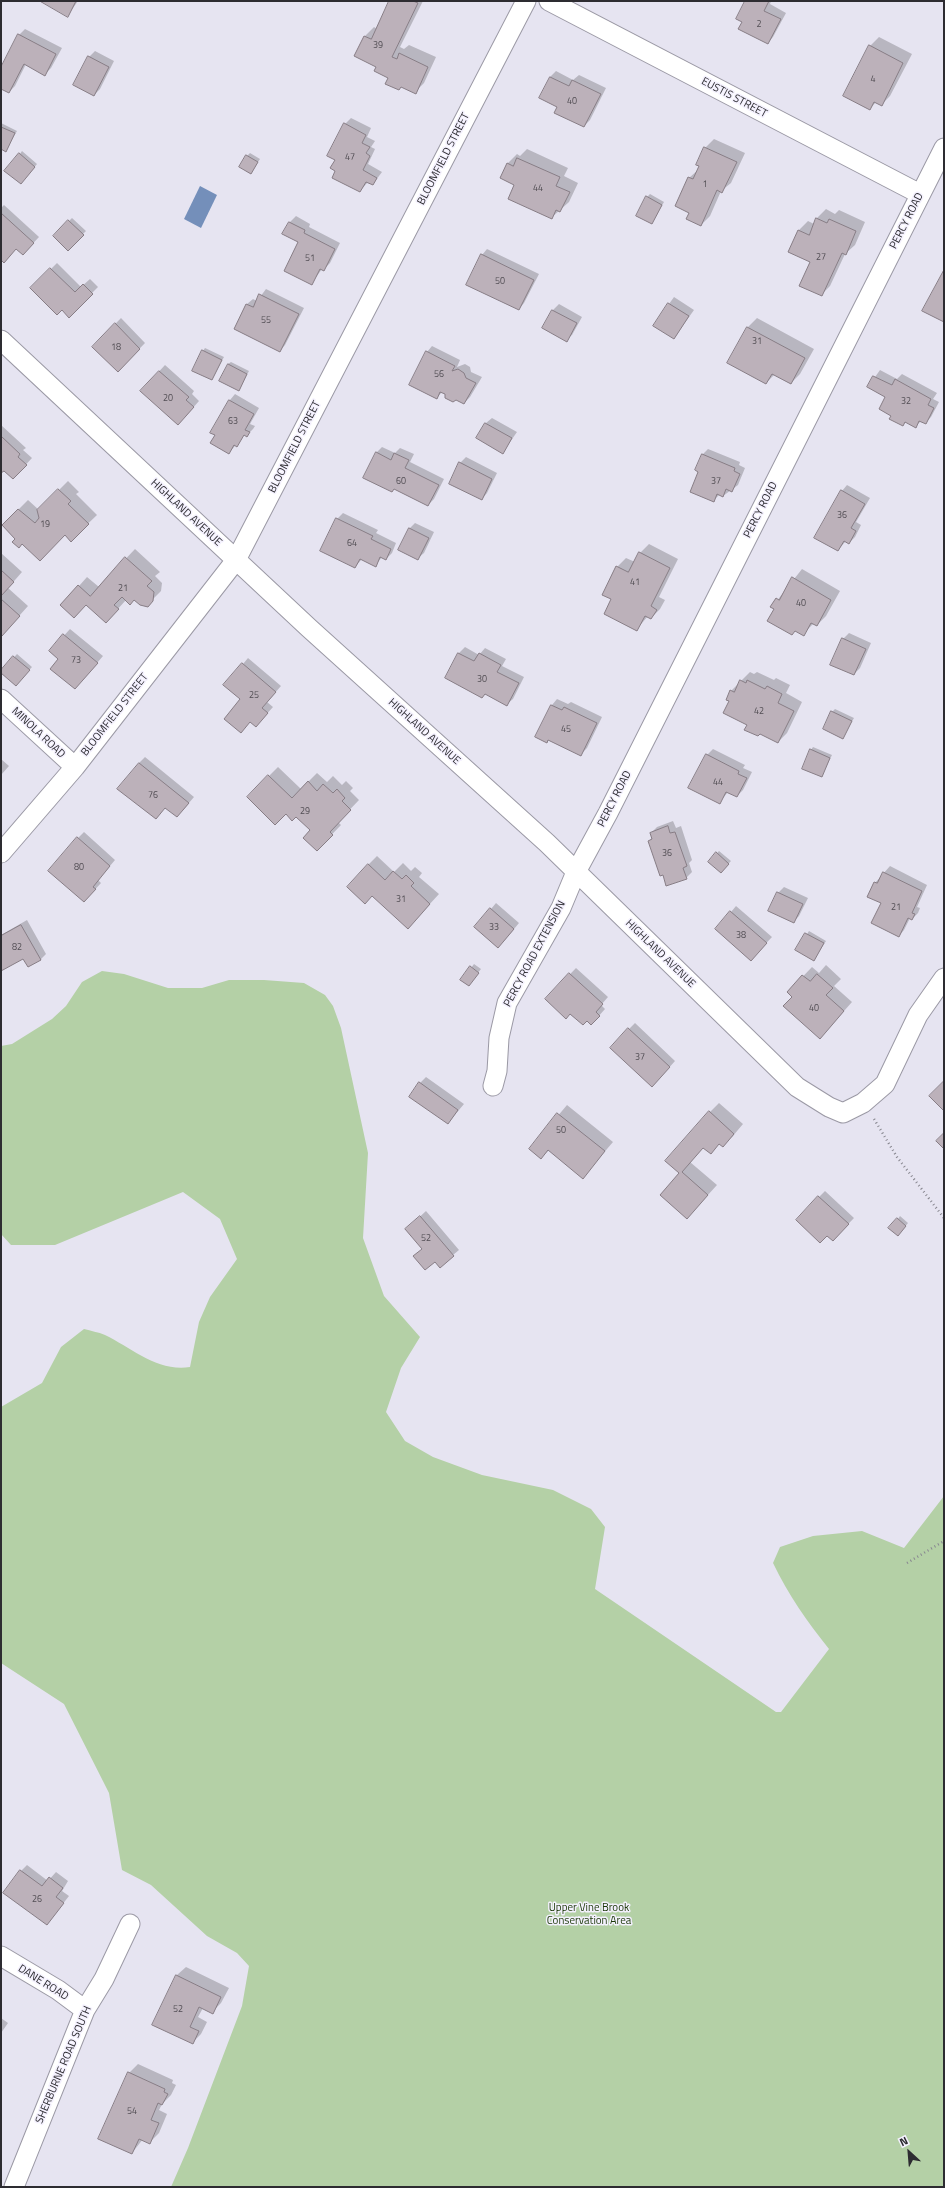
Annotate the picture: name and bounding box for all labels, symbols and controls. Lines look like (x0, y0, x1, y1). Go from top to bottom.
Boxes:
house number: 2 (756, 20, 762, 30)
house number: 39 (373, 41, 383, 51)
street label: EUSTIS STREET (699, 75, 769, 121)
house number: 4 (870, 75, 876, 85)
house number: 40 (567, 97, 577, 107)
street label: BLOOMFIELD STREET (415, 111, 473, 207)
house number: 47 (345, 153, 355, 163)
house number: 1 (702, 180, 708, 190)
house number: 44 (533, 184, 543, 194)
street label: PERCY ROAD (887, 191, 927, 251)
house number: 27 (816, 253, 826, 263)
house number: 51 (305, 254, 315, 264)
house number: 50 (495, 277, 505, 287)
house number: 55 (261, 316, 271, 326)
house number: 31 (752, 337, 762, 347)
house number: 18 (111, 343, 121, 353)
house number: 56 (434, 370, 444, 380)
house number: 20 (163, 394, 173, 404)
house number: 32 (901, 397, 911, 407)
street label: BLOOMFIELD STREET (266, 399, 324, 495)
house number: 63 (228, 417, 238, 427)
street label: HIGHLAND AVENUE (148, 477, 224, 549)
house number: 60 (396, 477, 406, 487)
house number: 37 (711, 477, 721, 487)
street label: PERCY ROAD (741, 480, 781, 540)
house number: 36 (837, 511, 847, 521)
house number: 19 (40, 520, 50, 530)
house number: 64 (347, 539, 357, 549)
house number: 41 (630, 578, 640, 588)
house number: 21 (118, 584, 128, 594)
house number: 40 (796, 599, 806, 609)
house number: 73 (71, 656, 81, 666)
street label: BLOOMFIELD STREET (79, 671, 151, 759)
house number: 30 (477, 675, 487, 685)
house number: 25 (249, 691, 259, 701)
street label: HIGHLAND AVENUE (385, 696, 463, 768)
street label: MINOLA ROAD (8, 705, 68, 761)
house number: 42 (754, 707, 764, 717)
house number: 45 (561, 725, 571, 735)
street label: PERCY ROAD (595, 769, 635, 829)
house number: 44 (713, 778, 723, 788)
house number: 76 (148, 791, 158, 801)
house number: 29 (300, 807, 310, 817)
house number: 36 (662, 849, 672, 859)
house number: 80 (74, 863, 84, 873)
house number: 31 (396, 895, 406, 905)
street label: PERCY ROAD EXTENSION (501, 899, 569, 1009)
house number: 21 (891, 903, 901, 913)
street label: HIGHLAND AVENUE (622, 917, 698, 991)
house number: 33 (489, 923, 499, 933)
house number: 38 (736, 931, 746, 941)
house number: 82 (12, 943, 22, 953)
house number: 40 (809, 1004, 819, 1014)
house number: 37 (635, 1053, 645, 1063)
house number: 50 (556, 1126, 566, 1136)
house number: 52 (421, 1234, 431, 1244)
house number: 26 (32, 1895, 42, 1905)
park label: Upper Vine Brook Conservation Area (547, 1901, 631, 1927)
street label: DANE ROAD (15, 1962, 71, 2004)
street label: SHERBURNE ROAD SOUTH (33, 2004, 95, 2126)
house number: 52 (173, 2005, 183, 2015)
house number: 54 (127, 2107, 137, 2117)
north arrow (889, 2132, 929, 2172)
text: N (897, 2132, 911, 2150)

